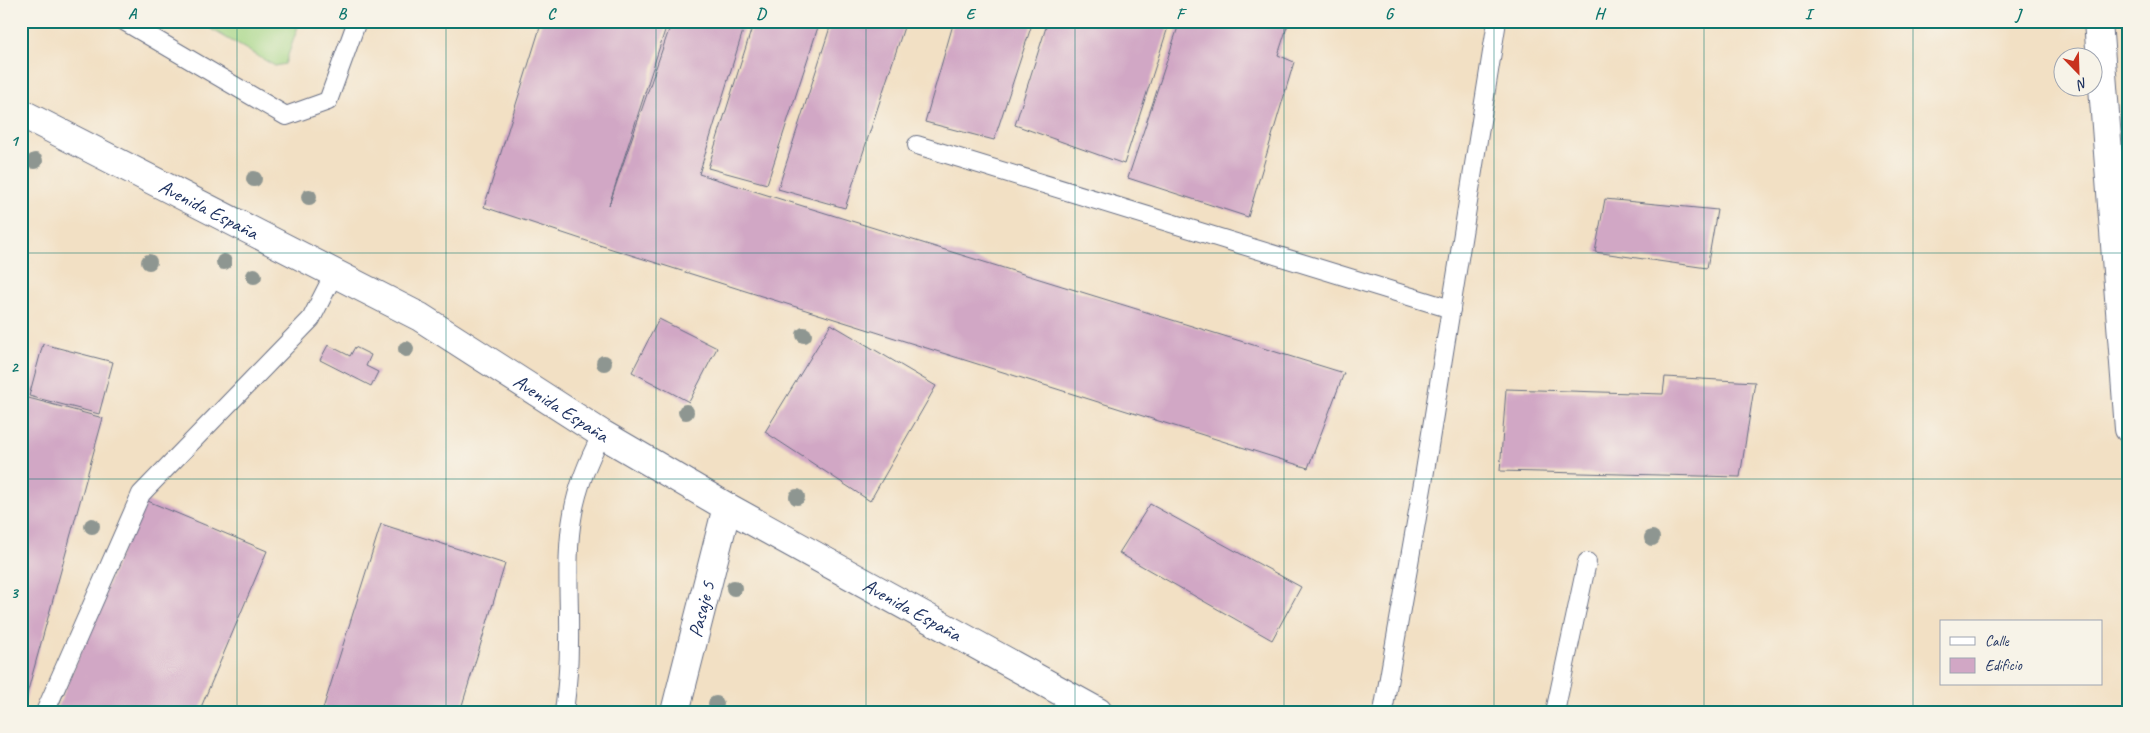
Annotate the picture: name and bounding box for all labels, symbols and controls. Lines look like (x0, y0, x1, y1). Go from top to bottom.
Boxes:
text: A (128, 4, 138, 24)
text: B (338, 4, 348, 24)
text: C (547, 4, 557, 24)
text: D (756, 4, 767, 24)
text: E (966, 4, 977, 24)
text: F (1176, 4, 1187, 24)
text: G (1385, 4, 1395, 24)
text: H (1594, 4, 1606, 24)
text: I (1805, 4, 1815, 24)
text: J (2014, 4, 2023, 24)
north arrow (2052, 48, 2102, 98)
text: N (2073, 74, 2090, 94)
text: 1 (10, 131, 19, 151)
street label: Avenida España (155, 173, 264, 245)
text: 2 (10, 357, 19, 377)
street label: Avenida España (509, 368, 614, 448)
street label: Avenida España (859, 572, 967, 647)
street label: Pasaje 5 (682, 578, 720, 640)
text: 3 (10, 583, 19, 603)
legend (1940, 620, 2102, 686)
text: Calle (1985, 632, 2010, 651)
text: Edificio (1985, 656, 2023, 675)

